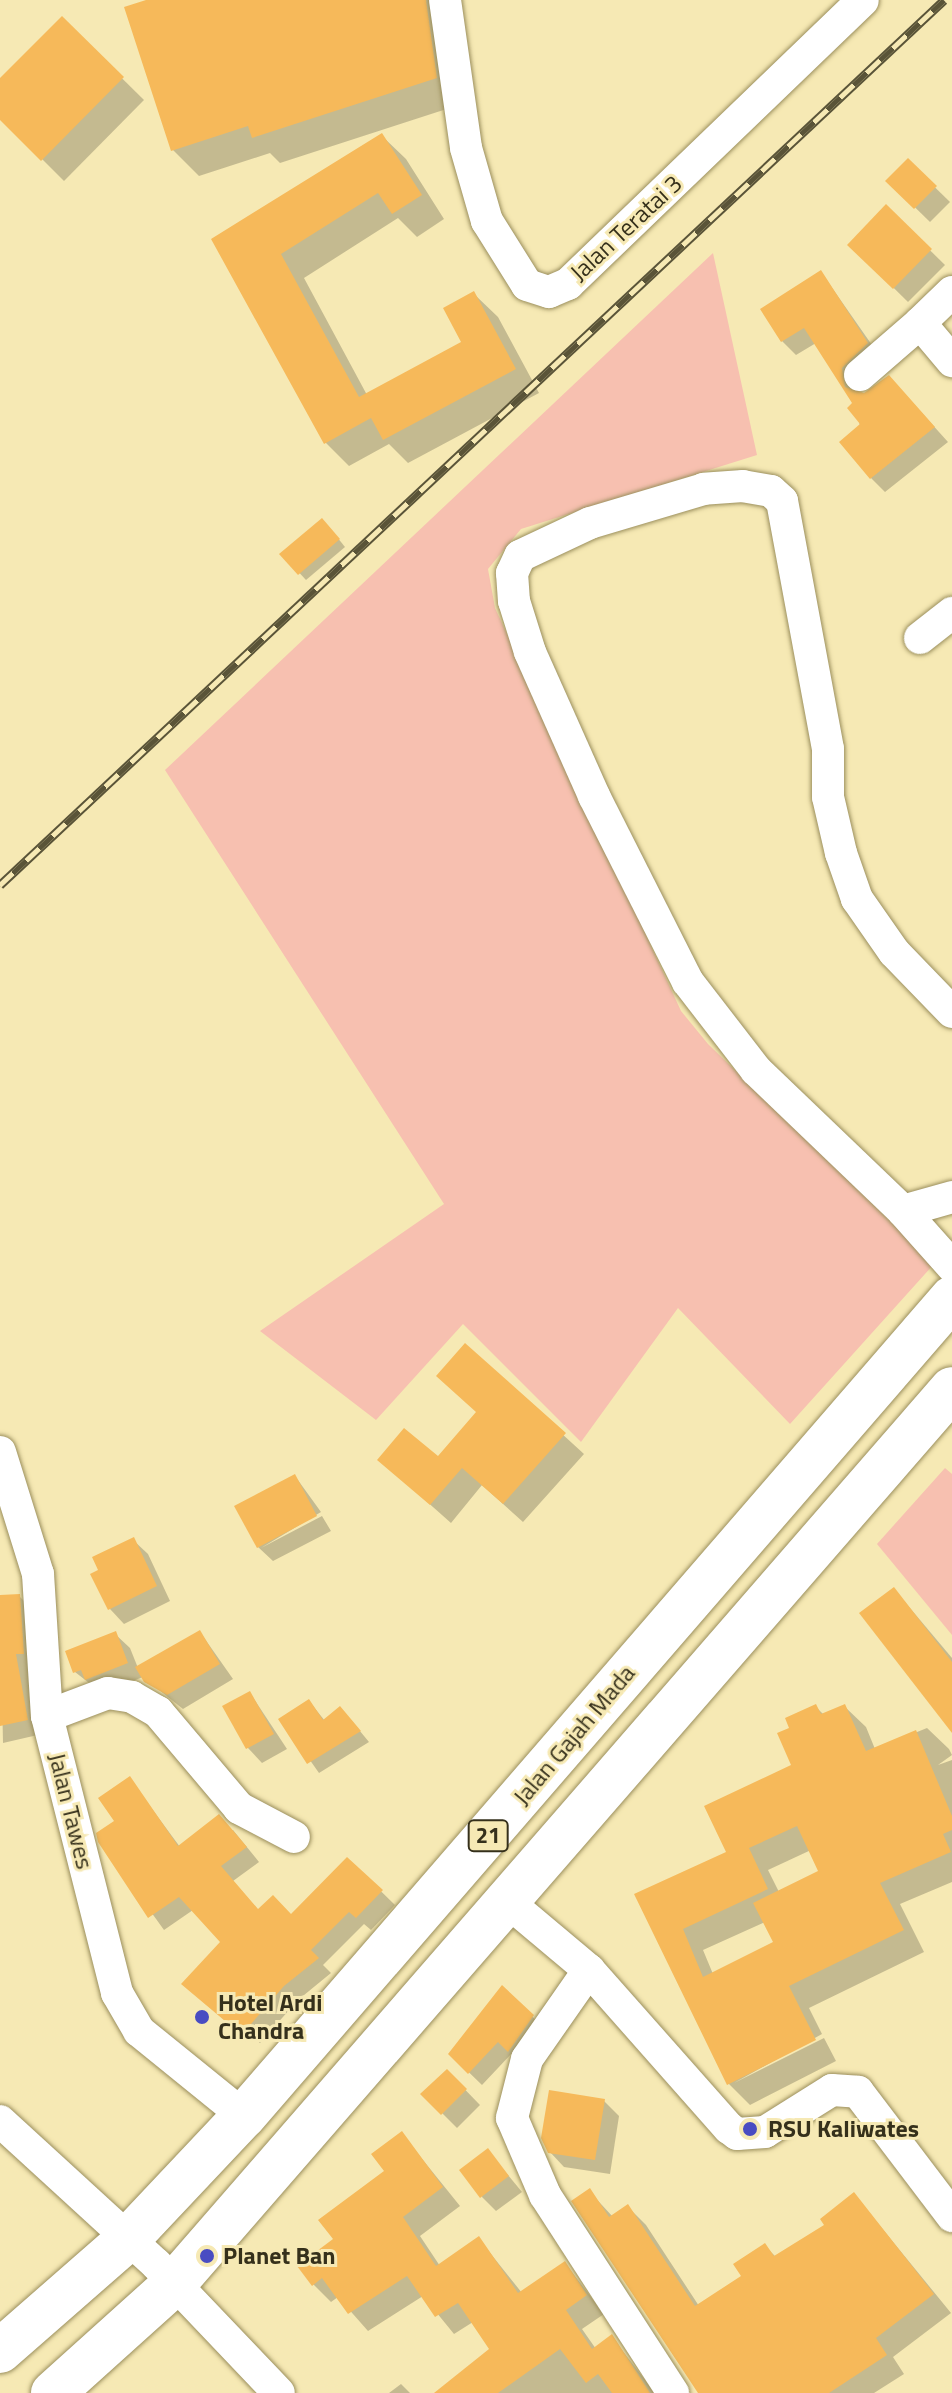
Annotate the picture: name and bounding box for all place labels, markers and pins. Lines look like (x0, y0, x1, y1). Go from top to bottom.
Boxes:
place label: Hotel Ardi Chandra (218, 1989, 322, 2045)
marker: Hotel Ardi Chandra (193, 2008, 211, 2026)
place label: RSU Kaliwates (768, 2115, 919, 2143)
marker: RSU Kaliwates (739, 2118, 761, 2140)
place label: Planet Ban (223, 2242, 336, 2270)
marker: Planet Ban (198, 2247, 216, 2265)

